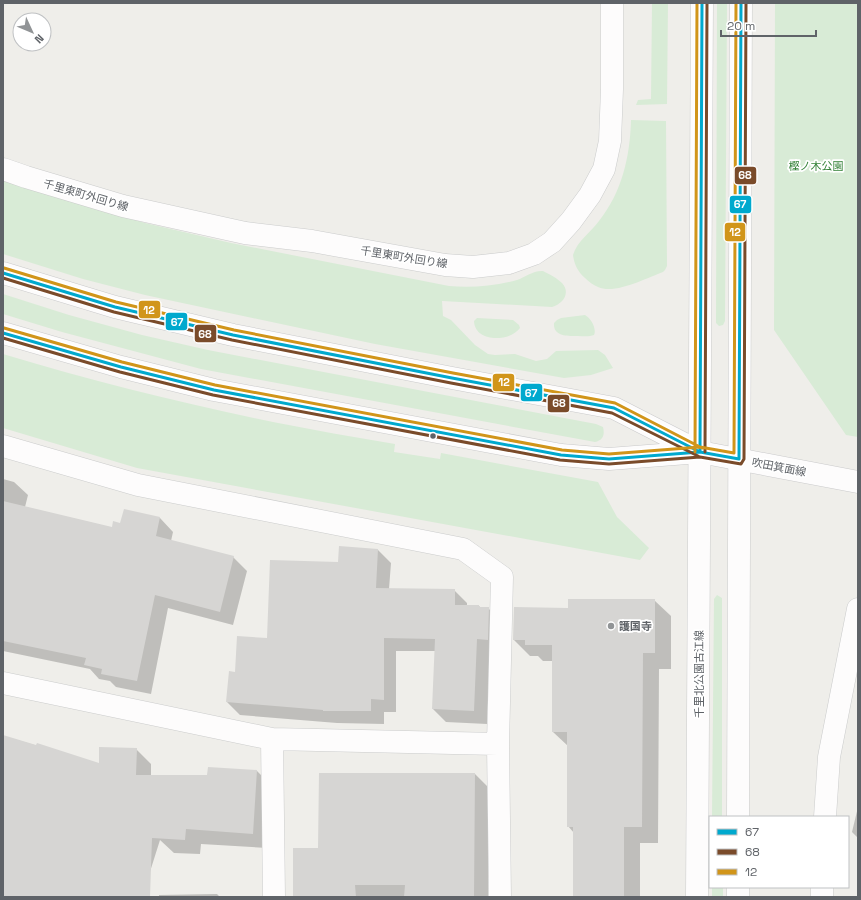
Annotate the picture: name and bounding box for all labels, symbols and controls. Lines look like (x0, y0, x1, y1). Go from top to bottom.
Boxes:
north arrow (12, 12, 52, 52)
scale bar (721, 12, 816, 38)
text: 20 m (727, 18, 755, 34)
text: N (32, 31, 47, 46)
park label: 樫ノ木公園 (789, 159, 844, 173)
line badge: 68 (734, 166, 757, 185)
text: 68 (738, 168, 752, 182)
street label: 千里東町外回り線 (42, 176, 130, 214)
line badge: 67 (729, 195, 752, 214)
text: 67 (734, 197, 746, 211)
line badge: 12 (724, 222, 746, 242)
text: 12 (729, 225, 741, 239)
street label: 千里東町外回り線 (359, 243, 449, 271)
line badge: 12 (138, 300, 161, 319)
text: 12 (143, 303, 155, 317)
line badge: 67 (165, 312, 188, 331)
text: 67 (171, 315, 183, 329)
line badge: 68 (194, 324, 217, 343)
text: 68 (198, 327, 212, 341)
line badge: 12 (492, 373, 515, 392)
text: 12 (498, 375, 510, 389)
line badge: 67 (520, 383, 543, 402)
text: 67 (525, 386, 537, 400)
line badge: 68 (547, 394, 570, 413)
text: 68 (552, 396, 566, 410)
unlabelled marker (428, 431, 438, 441)
street label: 吹田箕面線 (751, 455, 807, 479)
place label: 護国寺 (619, 619, 652, 633)
marker: 護国寺 (606, 621, 616, 631)
street label: 千里北公園古江線 (692, 630, 706, 718)
legend (709, 816, 849, 888)
text: 67 (745, 824, 759, 840)
text: 68 (745, 844, 760, 860)
text: 12 (745, 864, 757, 880)

